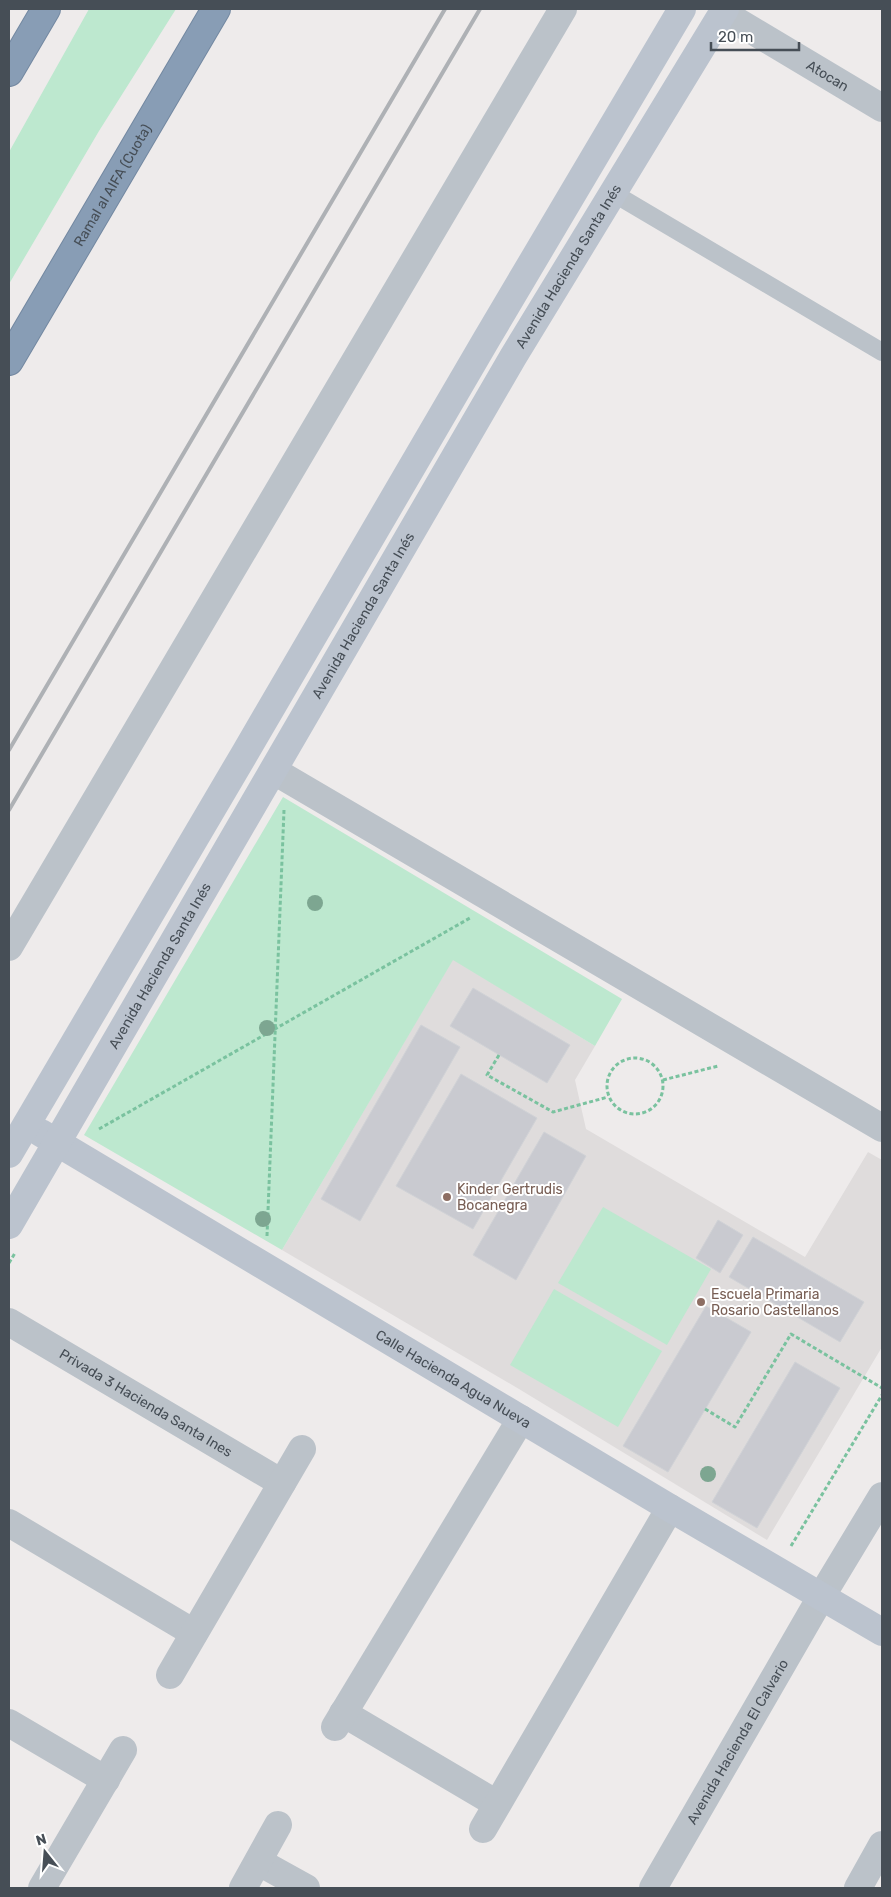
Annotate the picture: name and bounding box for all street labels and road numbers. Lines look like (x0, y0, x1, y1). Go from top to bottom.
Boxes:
street label: Atocan (803, 57, 852, 95)
street label: Ramal al AIFA (Cuota) (70, 121, 155, 250)
street label: Avenida Hacienda Santa Inés (512, 181, 625, 352)
street label: Avenida Hacienda Santa Inés (309, 530, 418, 702)
street label: Avenida Hacienda Santa Inés (105, 880, 215, 1052)
street label: Calle Hacienda Agua Nueva (372, 1326, 534, 1432)
street label: Privada 3 Hacienda Santa Ines (56, 1346, 235, 1461)
street label: Avenida Hacienda El Calvario (684, 1656, 792, 1828)

